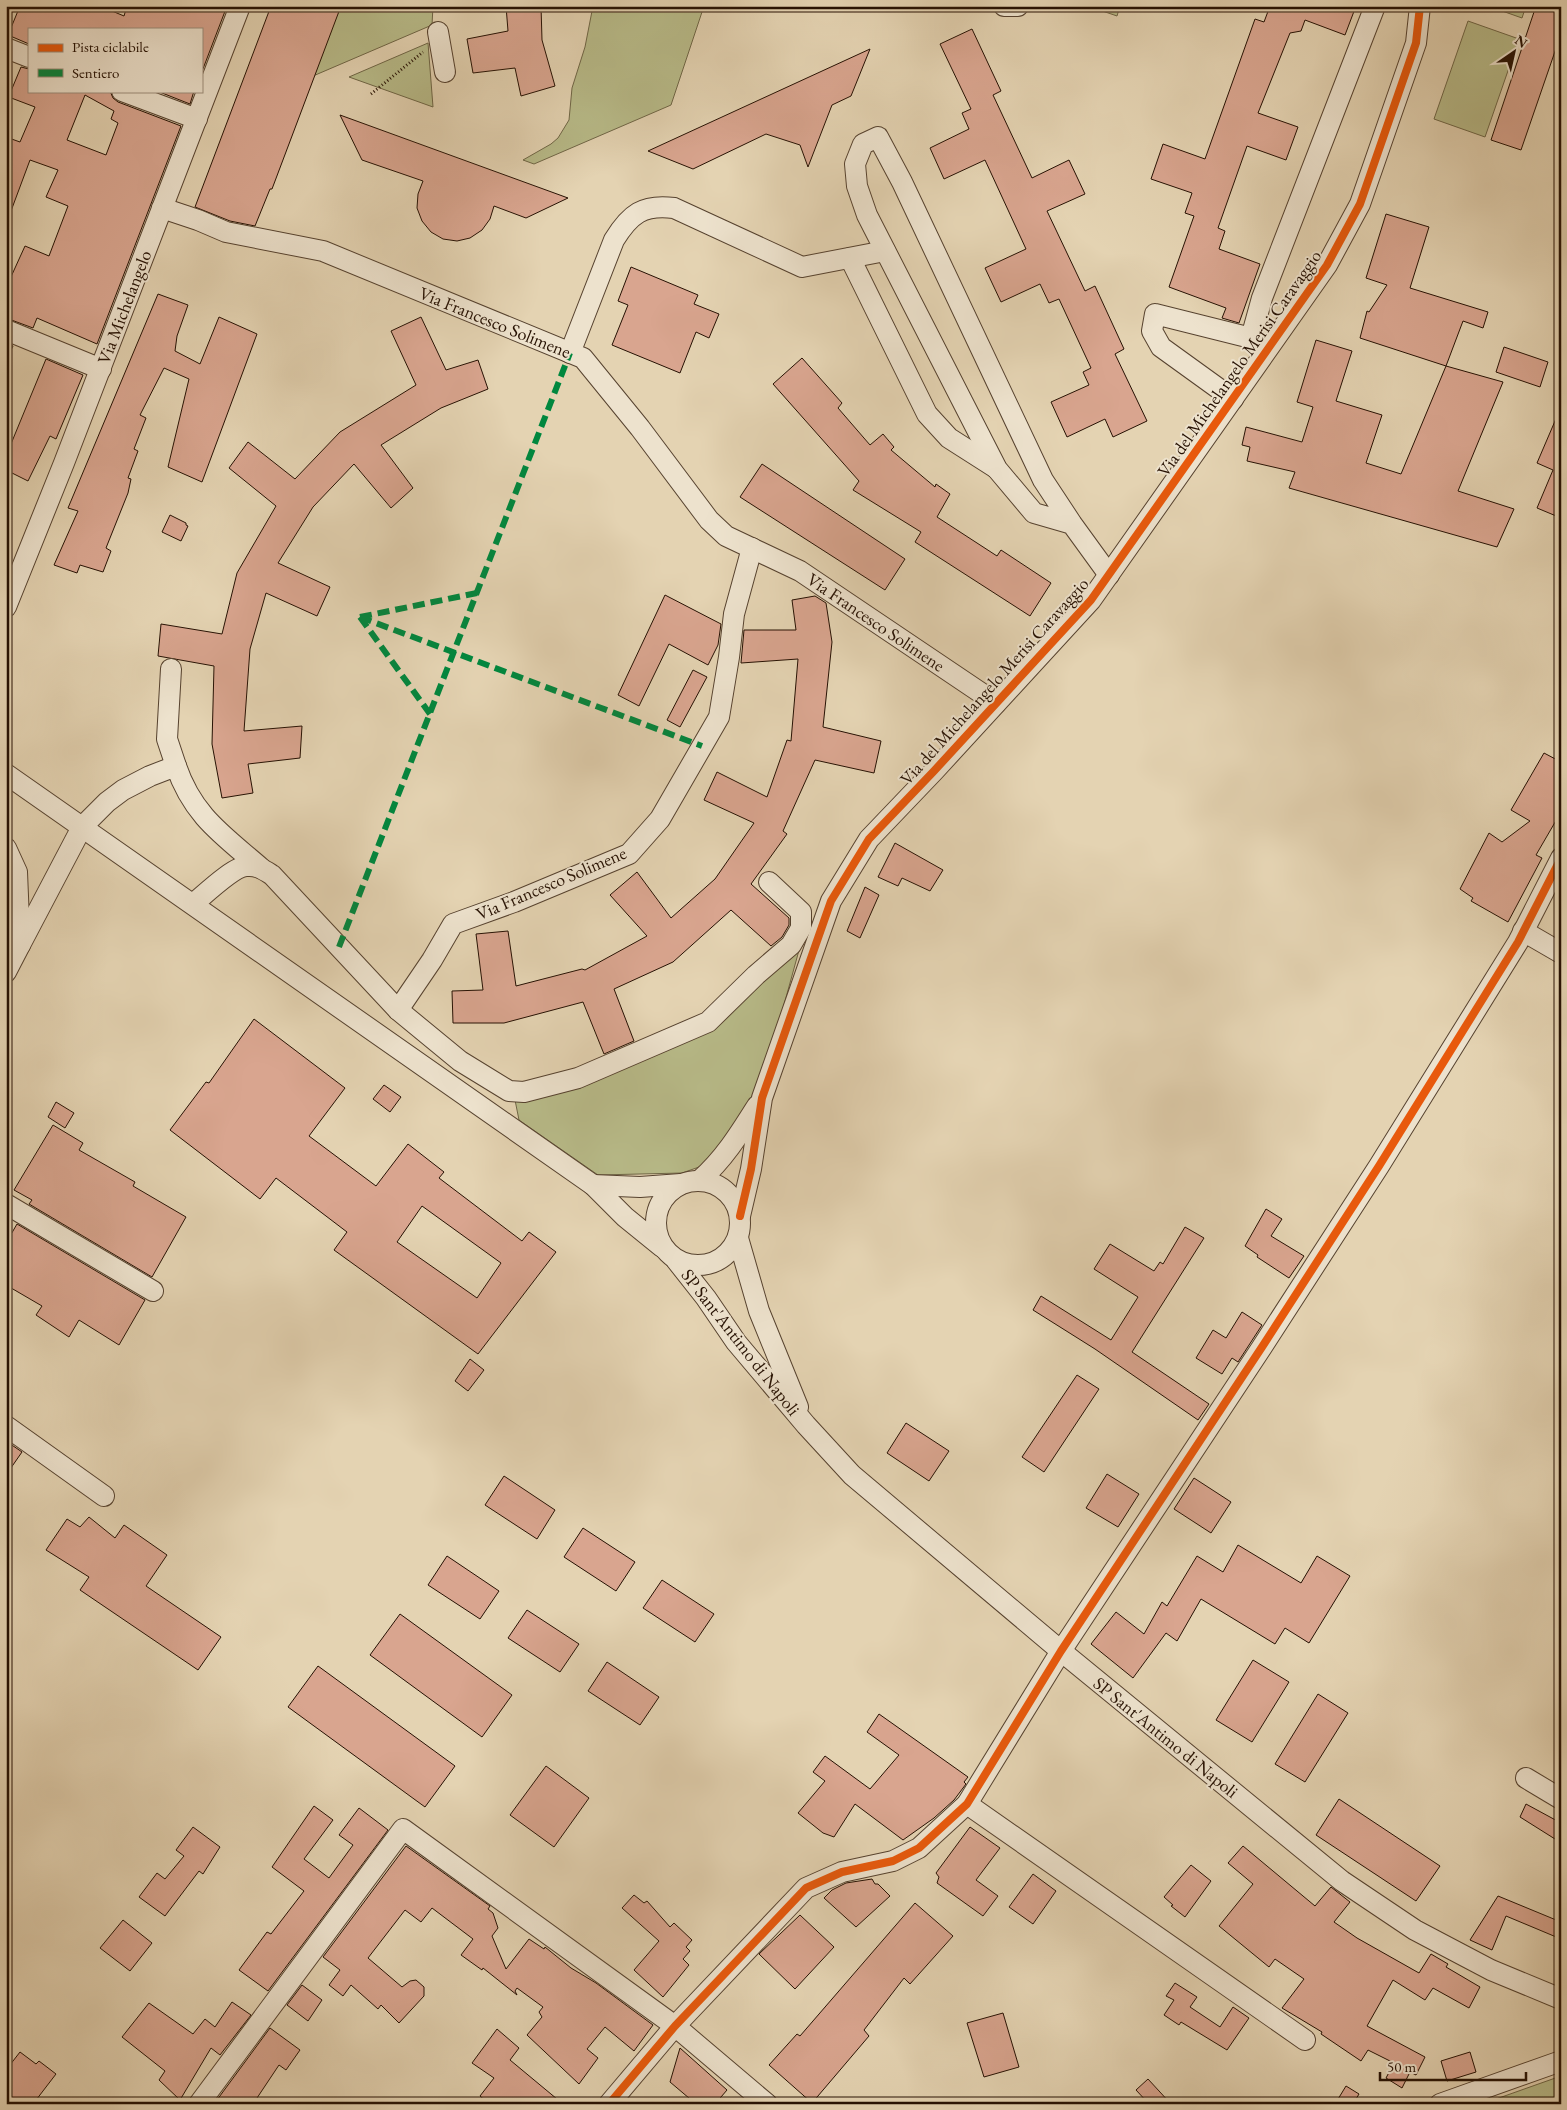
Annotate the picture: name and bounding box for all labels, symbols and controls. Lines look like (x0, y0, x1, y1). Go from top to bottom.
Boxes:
legend (28, 28, 202, 92)
north arrow (1490, 28, 1540, 78)
text: N (1512, 31, 1532, 52)
text: Pista ciclabile (72, 37, 149, 56)
text: Sentiero (72, 63, 119, 82)
street label: Via del Michelangelo Merisi Caravaggio (1152, 245, 1326, 481)
street label: Via Michelangelo (92, 247, 156, 367)
street label: Via Francesco Solimene (416, 281, 574, 363)
street label: Via Francesco Solimene (803, 567, 949, 677)
street label: Via del Michelangelo Merisi Caravaggio (895, 572, 1093, 790)
street label: Via Francesco Solimene (472, 841, 630, 925)
street label: SP Sant'Antimo di Napoli (677, 1264, 806, 1420)
street label: SP Sant'Antimo di Napoli (1089, 1671, 1244, 1803)
scale bar (1380, 2050, 1526, 2082)
text: 50 m (1387, 2057, 1416, 2076)

